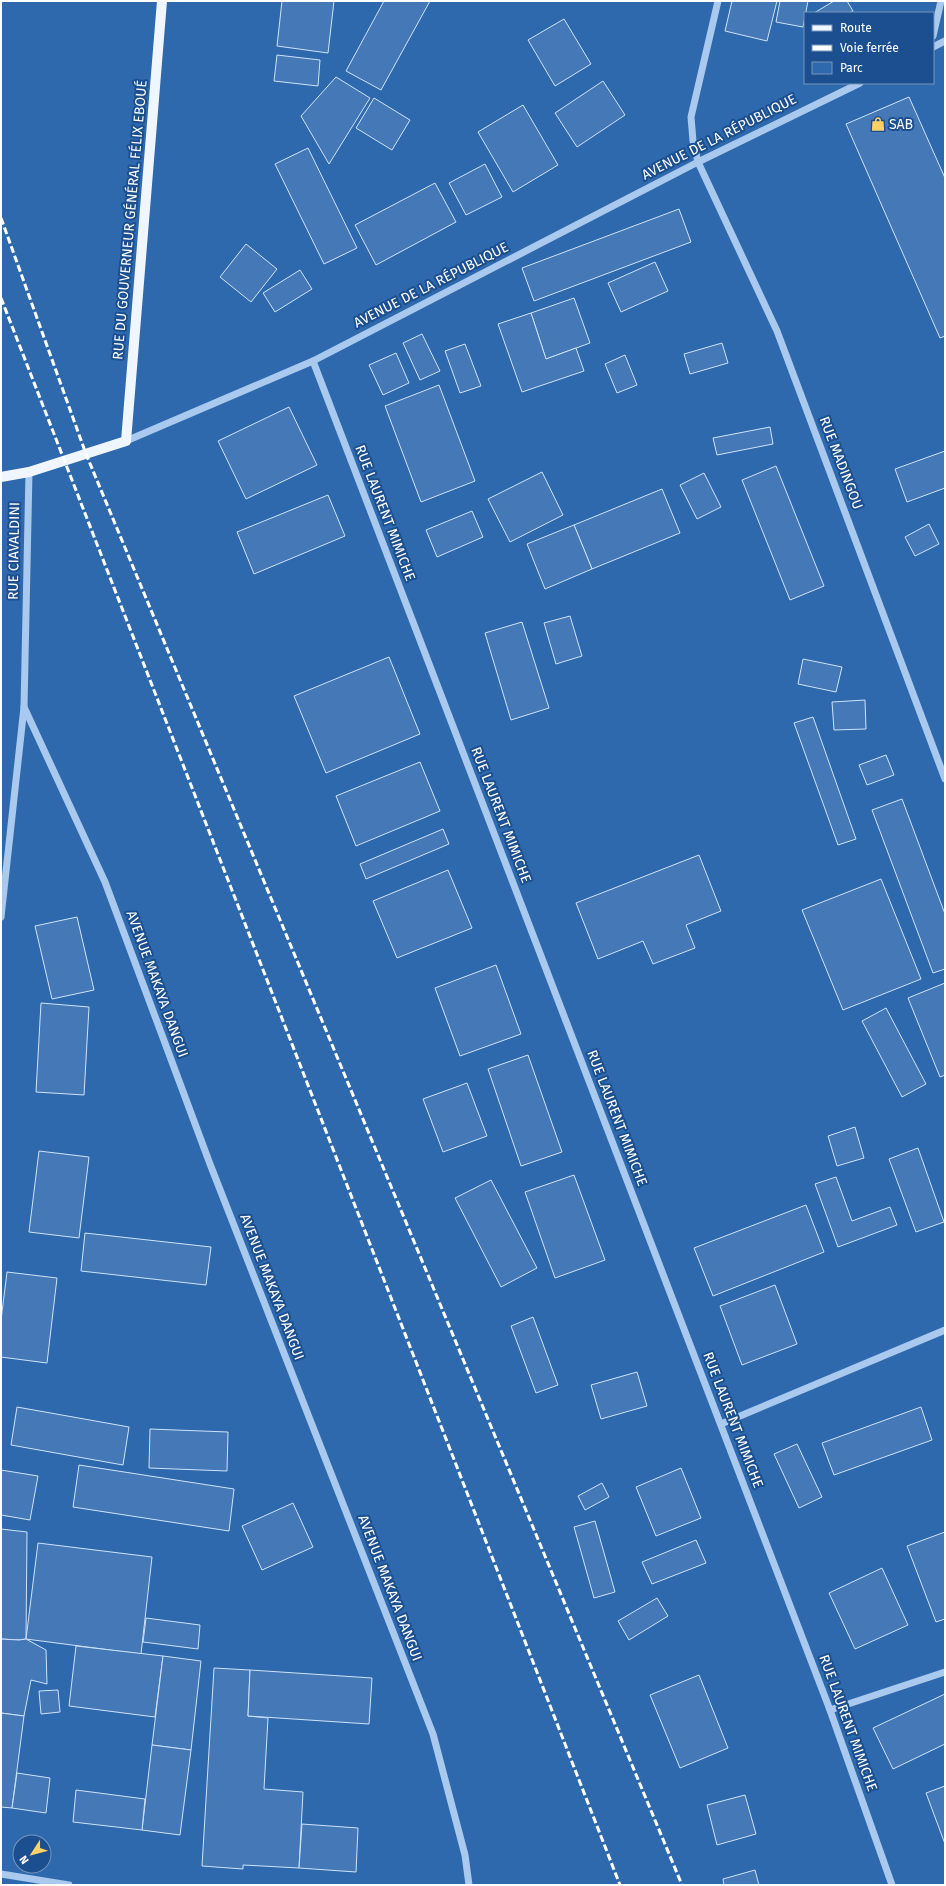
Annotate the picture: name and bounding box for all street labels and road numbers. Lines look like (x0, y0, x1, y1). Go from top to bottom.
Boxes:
street label: RUE DU GOUVERNEUR GÉNÉRAL FÉLIX EBOUÉ (108, 79, 151, 361)
street label: AVENUE DE LA RÉPUBLIQUE (638, 90, 799, 183)
street label: AVENUE DE LA RÉPUBLIQUE (350, 238, 511, 331)
street label: RUE MADINGOU (815, 414, 867, 512)
street label: RUE LAURENT MIMICHE (351, 443, 419, 583)
street label: RUE CIAVALDINI (5, 502, 23, 600)
street label: RUE LAURENT MIMICHE (467, 745, 535, 885)
street label: AVENUE MAKAYA DANGUI (122, 908, 192, 1060)
street label: RUE LAURENT MIMICHE (583, 1048, 651, 1188)
street label: AVENUE MAKAYA DANGUI (236, 1212, 308, 1362)
street label: RUE LAURENT MIMICHE (699, 1350, 767, 1490)
street label: AVENUE MAKAYA DANGUI (354, 1513, 426, 1663)
street label: RUE LAURENT MIMICHE (815, 1652, 881, 1794)

